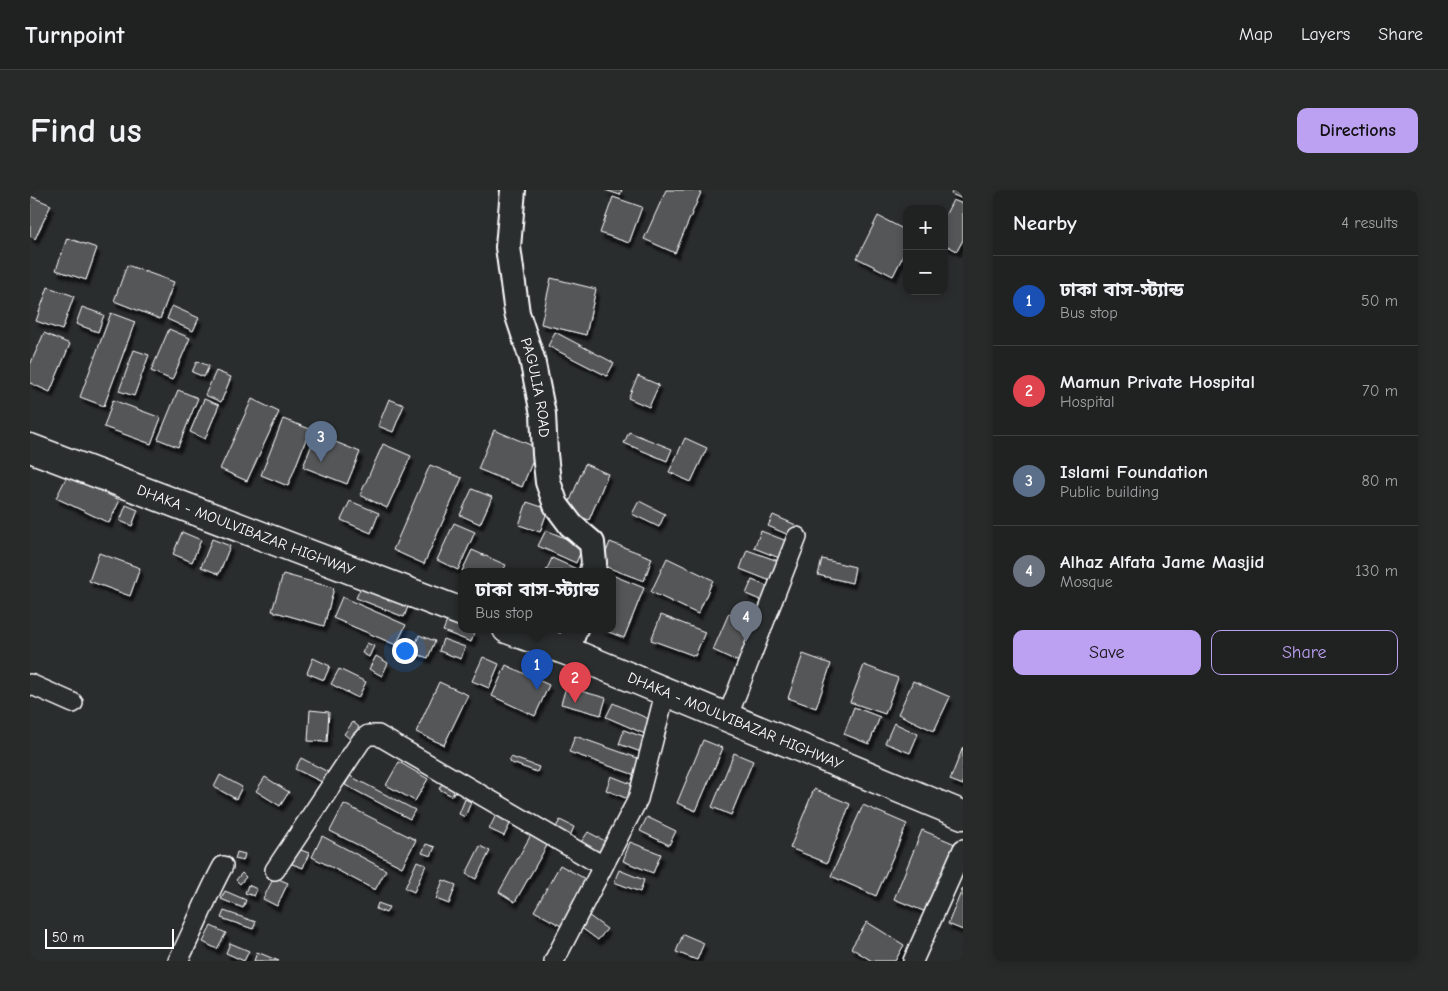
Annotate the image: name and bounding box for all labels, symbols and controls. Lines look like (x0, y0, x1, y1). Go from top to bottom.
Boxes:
text: Turnpoint (25, 21, 124, 49)
text: Map (1239, 24, 1273, 45)
text: Layers (1301, 24, 1350, 45)
text: Share (1378, 24, 1423, 45)
button: Directions (1297, 108, 1418, 153)
text: Find us (30, 110, 142, 151)
map controls (903, 205, 948, 295)
button: + (903, 205, 948, 250)
text: Nearby (1013, 211, 1077, 235)
text: 4 results (1341, 214, 1398, 232)
button: − (903, 250, 948, 295)
text: ঢাকা বাস-স্ট্যান্ড (1060, 279, 1184, 301)
text: 1 (1026, 292, 1032, 310)
text: 50 m (1361, 292, 1398, 310)
text: Bus stop (1060, 304, 1118, 322)
street label: PAGULIA ROAD (517, 335, 553, 438)
text: Mamun Private Hospital (1060, 371, 1255, 393)
text: 2 (1025, 382, 1033, 400)
text: 70 m (1362, 382, 1398, 400)
text: Hospital (1060, 393, 1115, 411)
pin: 3 (305, 421, 337, 462)
text: Islami Foundation (1060, 461, 1208, 483)
text: 3 (1025, 472, 1033, 490)
text: 80 m (1361, 472, 1398, 490)
street label: DHAKA - MOULVIBAZAR HIGHWAY (135, 480, 357, 580)
text: Public building (1060, 483, 1159, 501)
text: Alhaz Alfata Jame Masjid (1060, 551, 1264, 573)
text: 4 (1025, 562, 1033, 580)
text: 130 m (1355, 562, 1398, 580)
popup (458, 568, 616, 633)
text: Mosque (1060, 573, 1113, 591)
text: ঢাকা বাস-স্ট্যান্ড (475, 579, 599, 601)
pin: 4 (730, 601, 762, 642)
text: Bus stop (475, 604, 533, 622)
button: Save (1013, 630, 1201, 675)
button: Share (1211, 630, 1398, 675)
your location (392, 638, 418, 664)
pin: 1 (521, 649, 553, 690)
pin: 2 (559, 662, 591, 703)
street label: DHAKA - MOULVIBAZAR HIGHWAY (625, 668, 846, 773)
scale bar (45, 926, 174, 949)
text: 50 m (52, 929, 84, 946)

